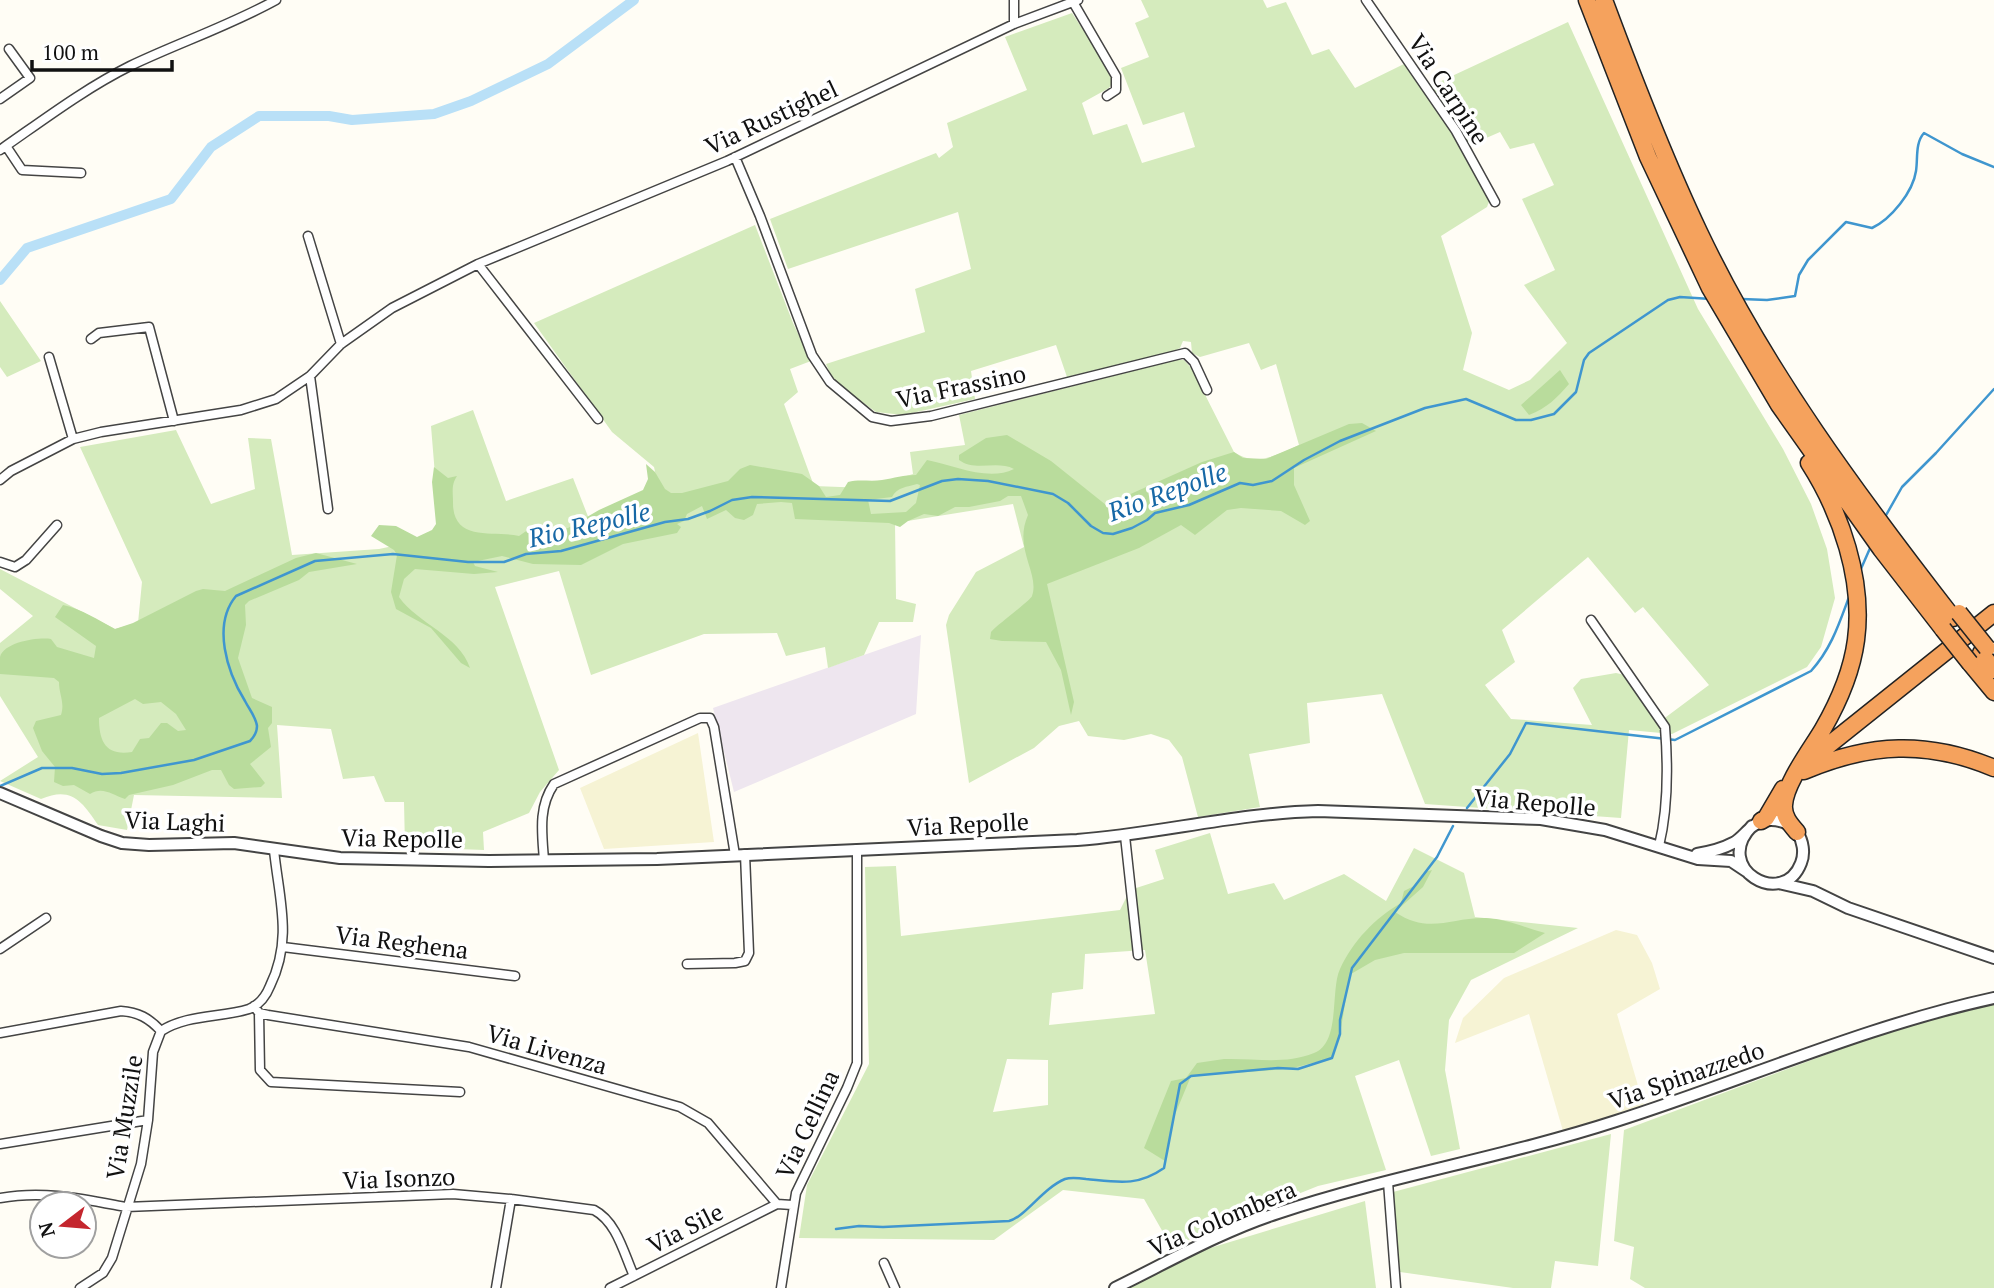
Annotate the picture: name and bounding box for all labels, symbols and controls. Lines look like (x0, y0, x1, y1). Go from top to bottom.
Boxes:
scale bar (32, 28, 172, 72)
street label: Via Carpine (1401, 28, 1497, 150)
text: 100 m (42, 38, 99, 66)
street label: Via Rustighel (699, 72, 843, 162)
street label: Via Frassino (893, 357, 1029, 415)
water label: Rio Repolle (1102, 454, 1231, 529)
water label: Rio Repolle (524, 493, 654, 555)
street label: Via Repolle (1473, 781, 1597, 823)
street label: Via Laghi (124, 803, 226, 839)
street label: Via Repolle (906, 805, 1030, 843)
street label: Via Repolle (341, 821, 463, 855)
street label: Via Reghena (334, 918, 470, 966)
street label: Via Livenza (483, 1017, 611, 1081)
street label: Via Spinazzedo (1604, 1033, 1768, 1117)
street label: Via Muzzile (98, 1052, 150, 1182)
street label: Via Cellina (768, 1064, 846, 1184)
street label: Via Isonzo (342, 1160, 456, 1196)
street label: Via Colombera (1143, 1173, 1301, 1263)
north arrow (28, 1190, 98, 1260)
street label: Via Sile (642, 1195, 728, 1261)
text: N (32, 1219, 60, 1240)

